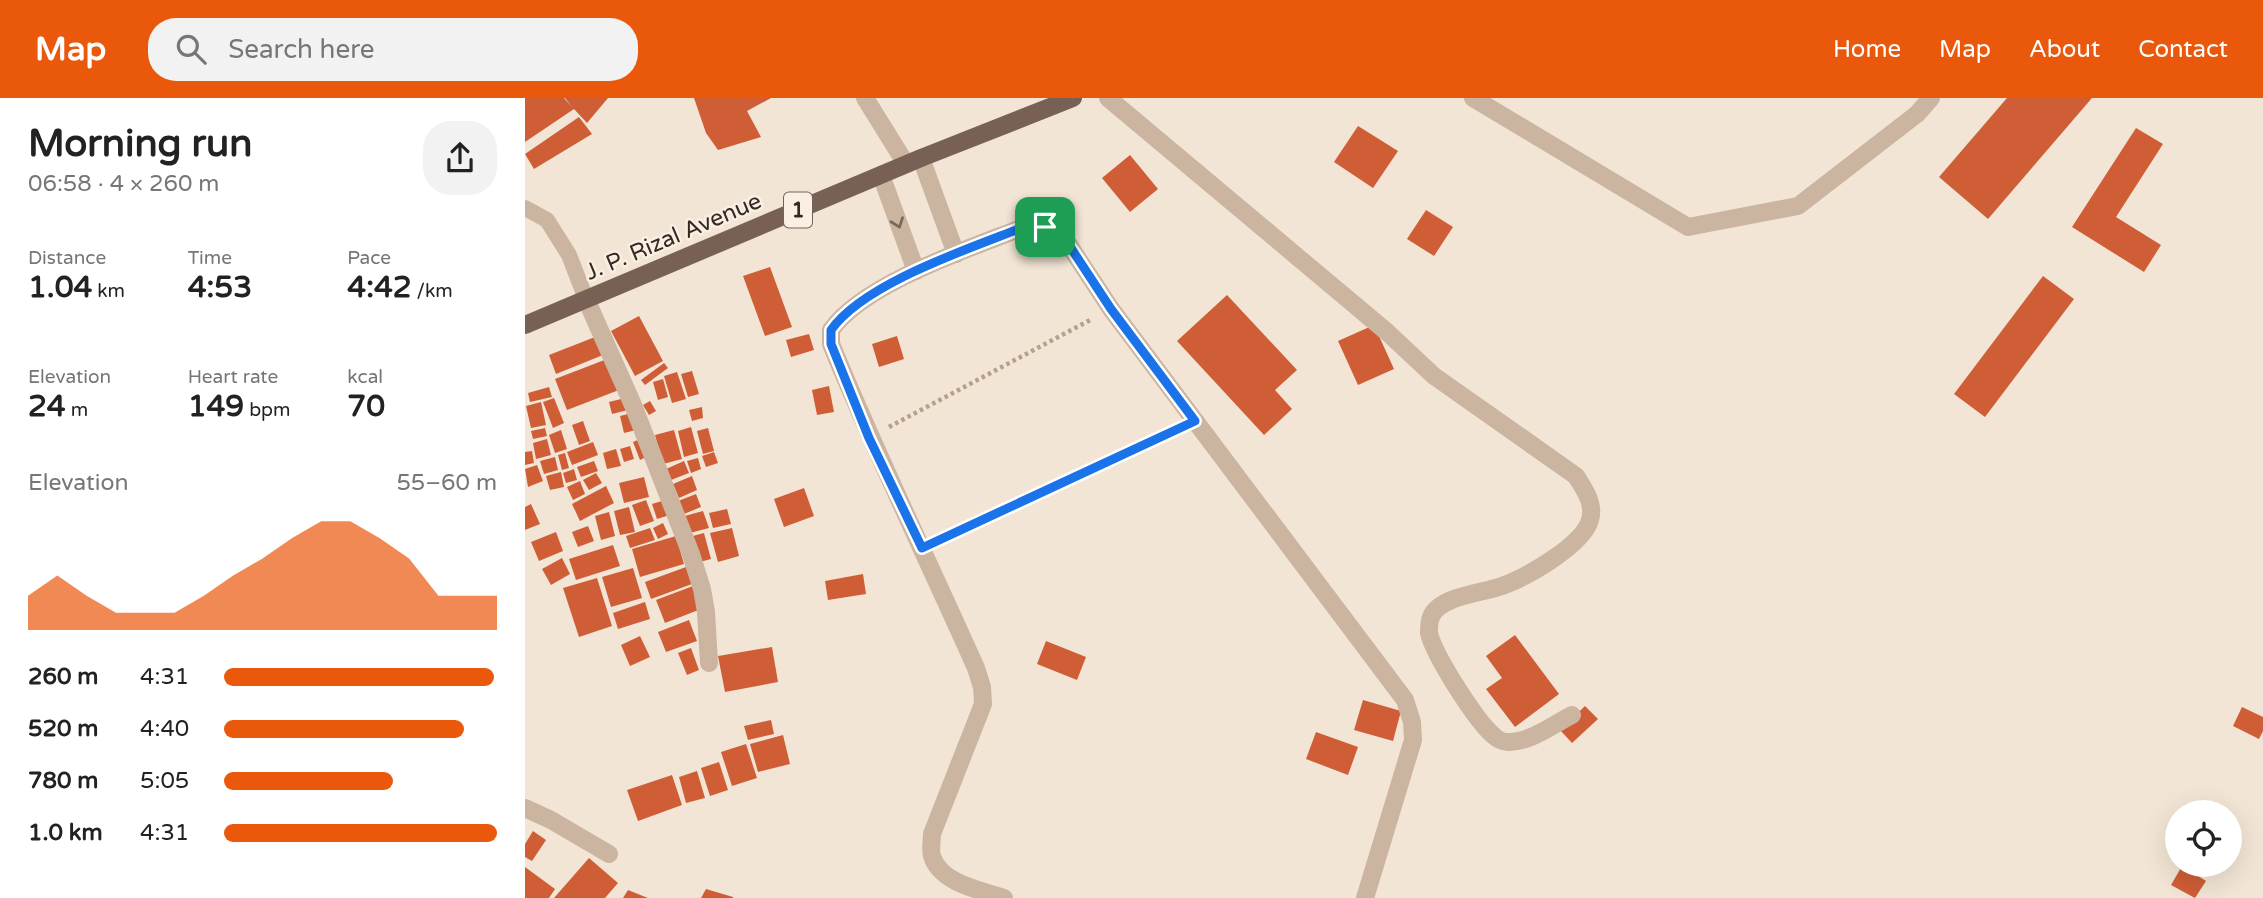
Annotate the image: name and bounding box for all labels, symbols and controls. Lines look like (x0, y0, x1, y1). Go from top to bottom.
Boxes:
search box (148, 18, 638, 81)
text: Map (35, 30, 106, 69)
icon: search (172, 30, 210, 68)
text: Search here (228, 34, 374, 65)
text: Home (1833, 35, 1901, 64)
text: Map (1939, 35, 1991, 64)
text: About (2029, 35, 2100, 64)
text: Contact (2138, 35, 2228, 64)
text: Morning run (28, 121, 252, 167)
button: share (423, 121, 497, 195)
text: 06:58 · 4 × 260 m (28, 170, 219, 198)
street label: J. P. Rizal Avenue (581, 187, 766, 287)
road number: 1 (784, 192, 812, 228)
pin (1015, 197, 1075, 257)
icon: arrive (1026, 208, 1064, 246)
one-way arrow (890, 217, 904, 229)
text: Distance (28, 247, 106, 269)
text: Time (188, 247, 232, 269)
text: Pace (347, 247, 391, 269)
text: 1.04 (28, 269, 92, 306)
text: 4:53 (188, 269, 252, 306)
text: 4:42 (347, 269, 412, 306)
text: km (92, 280, 125, 302)
text: /km (412, 280, 453, 302)
text: Elevation (28, 366, 111, 388)
text: Heart rate (188, 366, 278, 388)
text: kcal (347, 366, 383, 388)
text: 24 (28, 388, 66, 425)
text: 149 (188, 388, 244, 425)
text: 70 (347, 388, 385, 425)
text: m (66, 399, 88, 421)
text: bpm (244, 399, 291, 421)
text: Elevation (28, 469, 129, 497)
text: 55–60 m (396, 469, 497, 497)
text: 260 m (28, 663, 98, 691)
text: 4:31 (140, 663, 189, 691)
text: 520 m (28, 715, 98, 743)
text: 4:40 (140, 715, 189, 743)
text: 780 m (28, 767, 98, 795)
text: 5:05 (140, 767, 189, 795)
map controls (2165, 800, 2242, 877)
button: locate (2165, 800, 2242, 877)
text: 1.0 km (28, 819, 103, 847)
text: 4:31 (140, 819, 189, 847)

